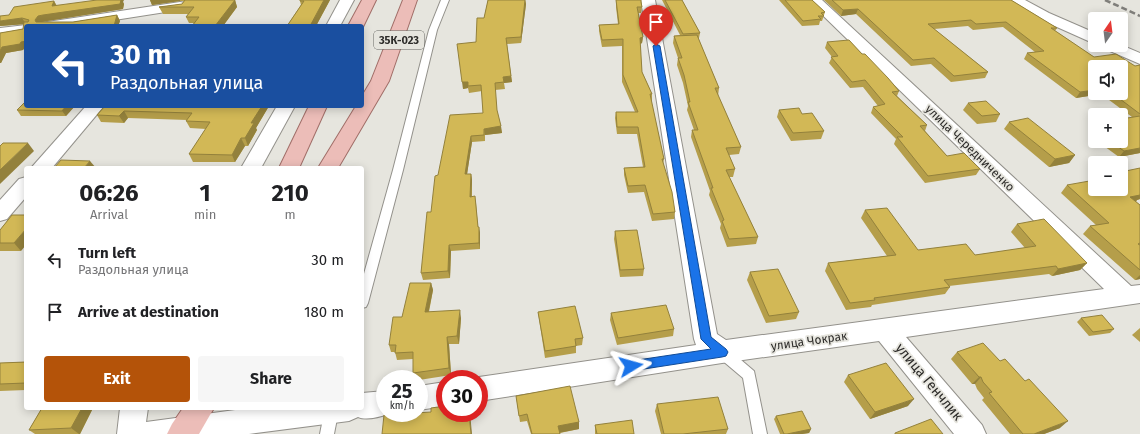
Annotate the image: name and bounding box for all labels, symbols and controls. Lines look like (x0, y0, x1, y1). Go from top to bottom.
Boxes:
pin (639, 5, 673, 46)
icon: arrive (645, 11, 667, 33)
north arrow (1088, 12, 1128, 52)
map controls (1088, 12, 1128, 196)
road number: 35К-023 (374, 31, 424, 49)
text: 30 m (110, 38, 171, 71)
icon: left (44, 40, 96, 92)
button: sound (1088, 60, 1128, 100)
text: Раздольная улица (110, 72, 263, 94)
street label: улица Чередниченко (923, 102, 1017, 194)
button: + (1088, 108, 1128, 148)
button: − (1088, 156, 1128, 196)
text: 06:26 (79, 179, 139, 207)
text: 1 (200, 179, 211, 207)
text: 210 (272, 179, 309, 207)
text: Arrival (90, 207, 128, 222)
text: min (194, 207, 216, 222)
text: m (285, 207, 296, 222)
text: Turn left (78, 244, 136, 262)
icon: left (44, 249, 66, 271)
text: 30 m (311, 251, 344, 269)
text: Раздольная улица (78, 262, 189, 277)
icon: arrive (44, 301, 66, 323)
text: Arrive at destination (78, 303, 219, 321)
text: 180 m (304, 303, 344, 321)
street label: улица Чокрак (770, 329, 849, 353)
street label: улица Генчлик (892, 340, 967, 425)
position arrow (610, 345, 652, 387)
button: Exit (44, 356, 190, 402)
button: Share (198, 356, 344, 402)
speed limit sign: 30 (436, 370, 488, 422)
text: 25 (391, 379, 413, 403)
text: km/h (390, 400, 414, 412)

